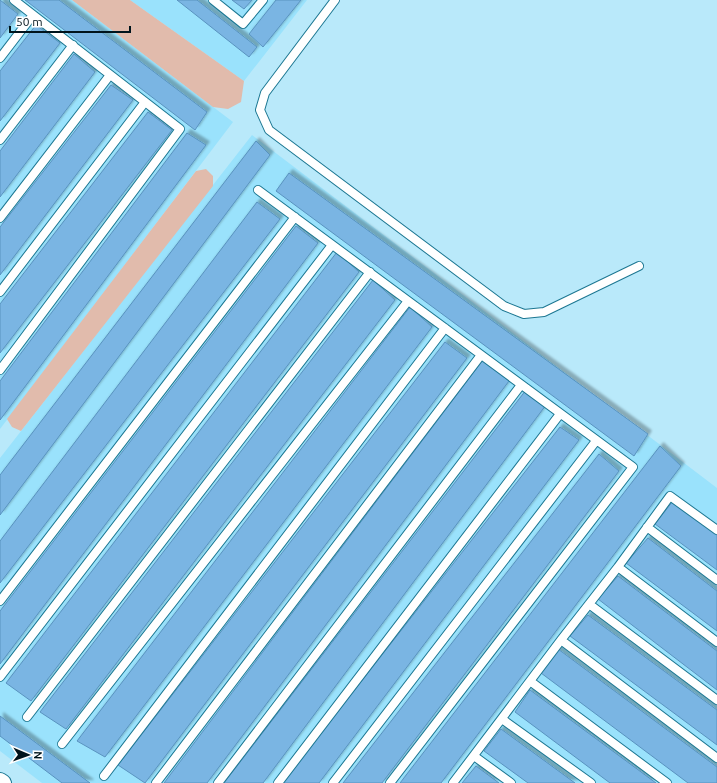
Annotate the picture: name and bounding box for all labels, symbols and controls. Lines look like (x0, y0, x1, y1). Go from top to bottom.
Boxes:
scale bar (10, 8, 130, 34)
text: 50 m (16, 15, 43, 28)
north arrow (8, 735, 48, 775)
text: N (32, 751, 44, 760)

